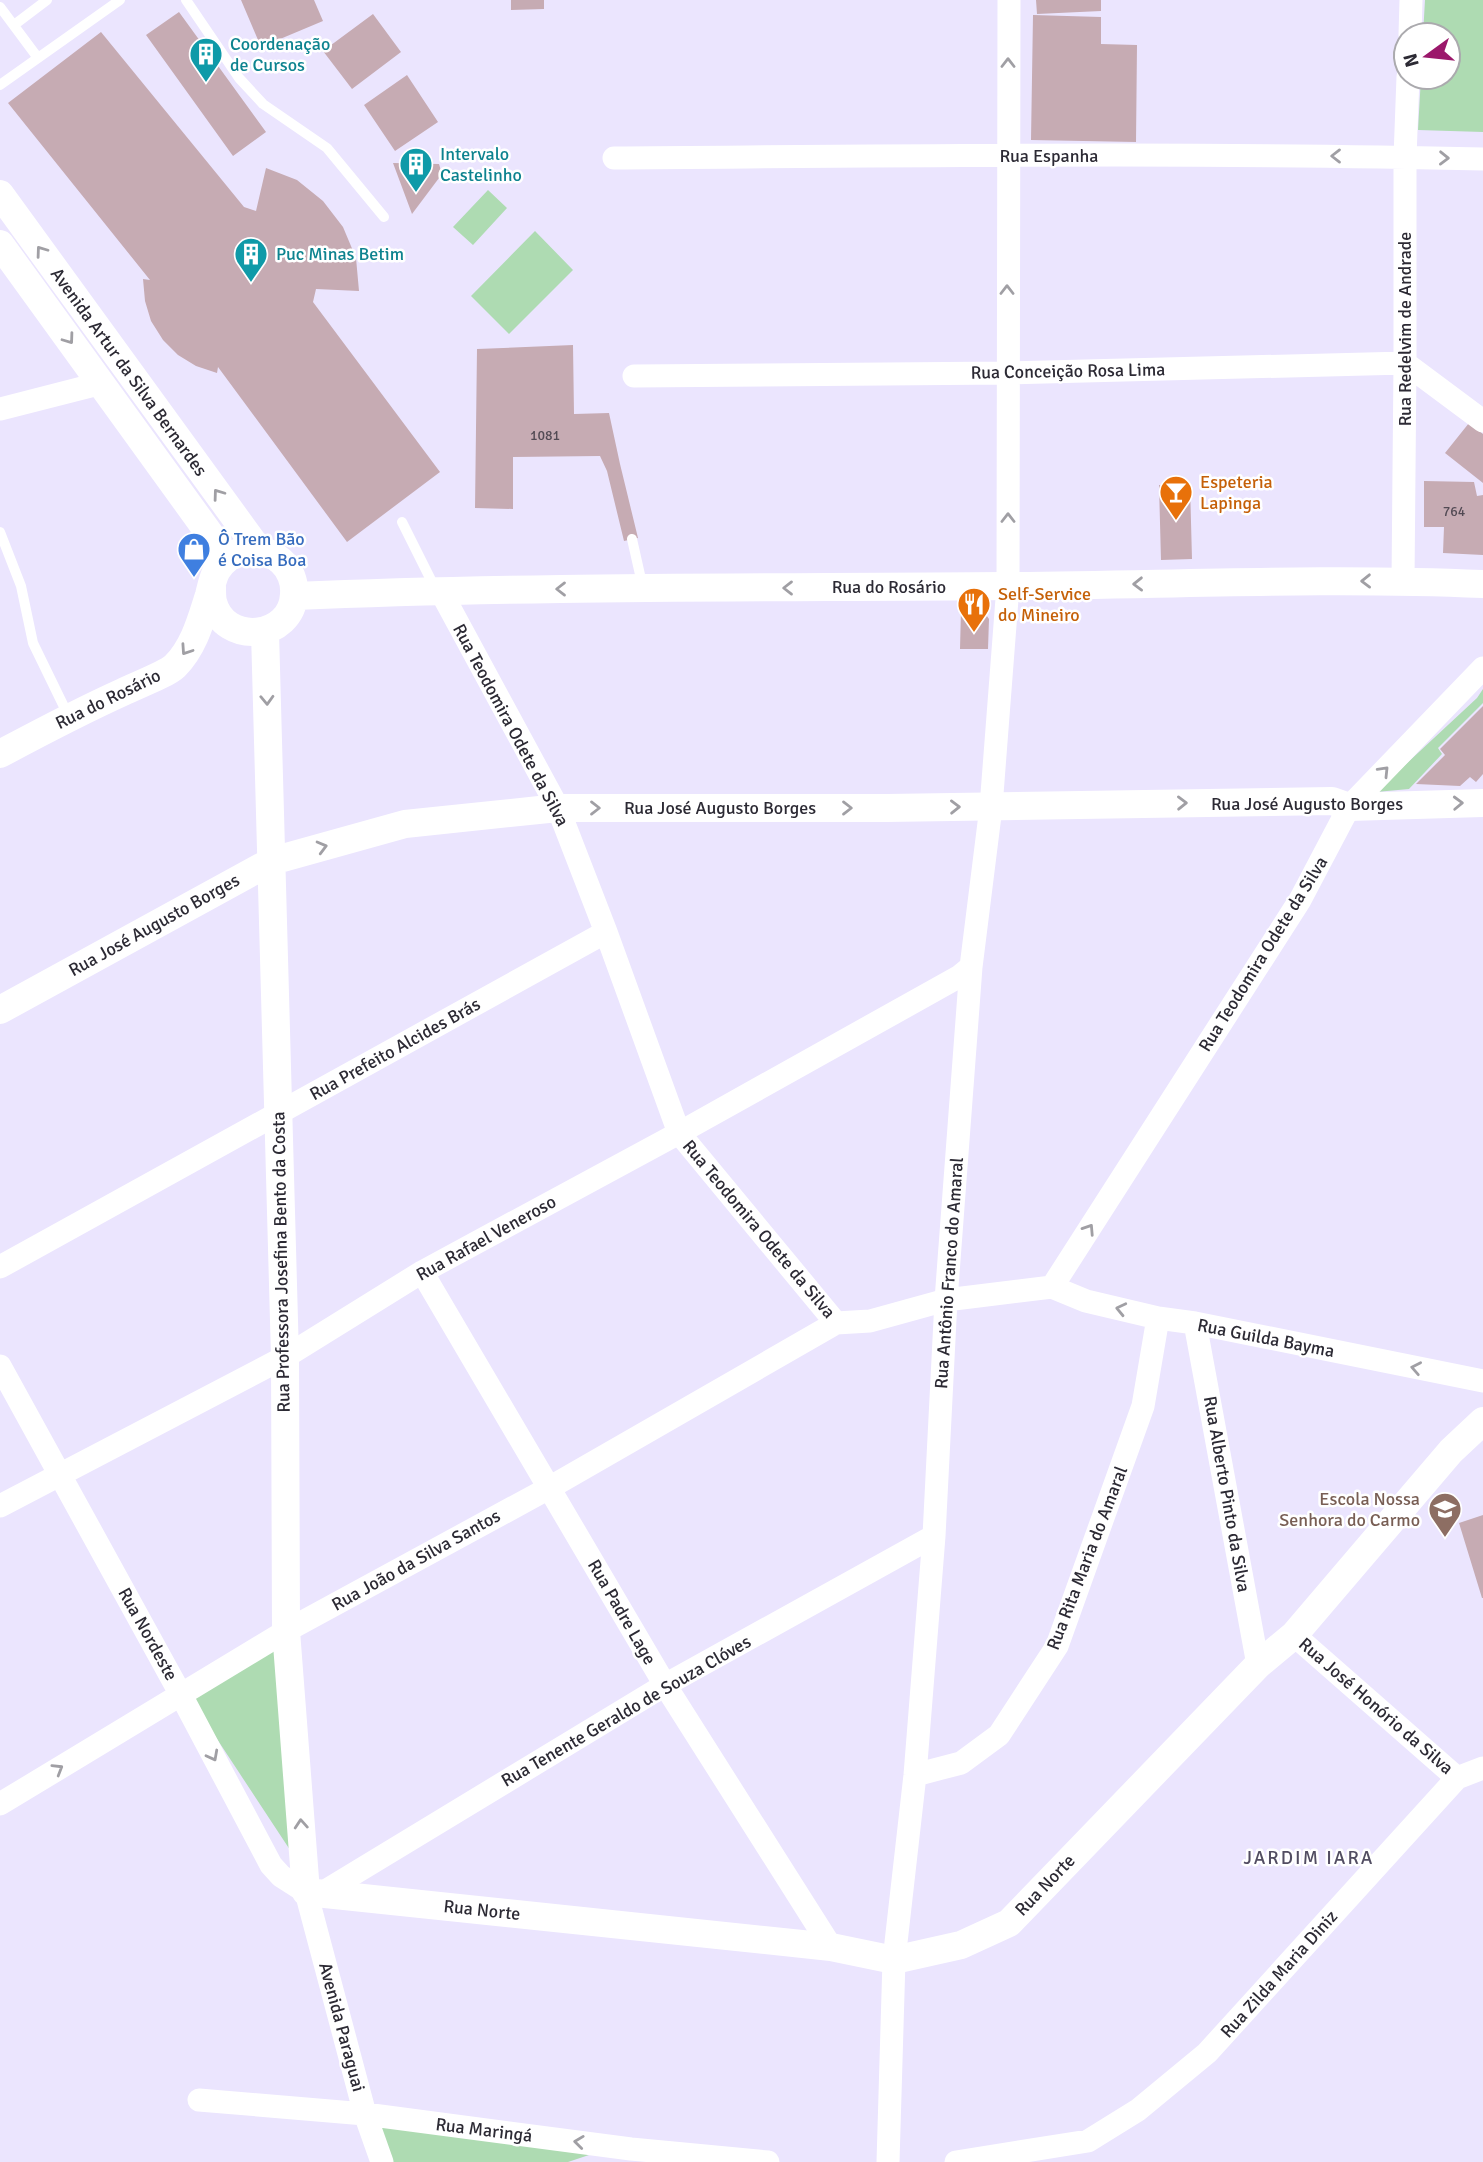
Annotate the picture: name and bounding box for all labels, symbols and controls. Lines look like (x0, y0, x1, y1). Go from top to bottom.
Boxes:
north arrow (1392, 21, 1462, 91)
place label: Coordenação de Cursos (230, 33, 330, 76)
building icon: Coordenação de Cursos (187, 35, 225, 84)
text: N (1398, 51, 1425, 70)
one-way arrow (1000, 57, 1016, 68)
place label: Intervalo Castelinho (440, 143, 522, 186)
building icon: Intervalo Castelinho (397, 145, 435, 194)
street label: Rua Espanha (1000, 145, 1098, 167)
one-way arrow (1331, 148, 1341, 164)
one-way arrow (1439, 150, 1450, 166)
street label: Rua Redelvim de Andrade (1394, 232, 1416, 426)
building icon: Puc Minas Betim (232, 235, 270, 284)
place label: Puc Minas Betim (276, 243, 404, 265)
one-way arrow (37, 246, 49, 259)
street label: Avenida Artur da Silva Bernardes (46, 264, 212, 480)
one-way arrow (999, 285, 1015, 295)
one-way arrow (61, 331, 74, 343)
street label: Rua Conceição Rosa Lima (970, 358, 1166, 384)
house number: 1081 (530, 427, 560, 444)
place label: Espeteria Lapinga (1200, 471, 1273, 514)
bar icon: Espeteria Lapinga (1157, 473, 1195, 522)
one-way arrow (213, 489, 226, 502)
house number: 764 (1443, 503, 1466, 520)
one-way arrow (1000, 512, 1016, 523)
place label: Ô Trem Bão é Coisa Boa (218, 528, 306, 571)
shop icon: Ô Trem Bão é Coisa Boa (175, 530, 213, 579)
one-way arrow (1360, 573, 1371, 589)
street label: Rua do Rosário (832, 576, 946, 598)
one-way arrow (1133, 576, 1143, 592)
one-way arrow (783, 580, 793, 596)
one-way arrow (555, 581, 566, 597)
place label: Self-Service do Mineiro (998, 583, 1091, 626)
restaurant icon: Self-Service do Mineiro (955, 585, 993, 634)
street label: Rua Teodomira Odete da Silva (448, 620, 574, 830)
one-way arrow (182, 642, 195, 655)
street label: Rua do Rosário (52, 664, 164, 734)
one-way arrow (259, 695, 274, 706)
one-way arrow (1375, 766, 1388, 779)
street label: Rua José Augusto Borges (1211, 793, 1403, 815)
one-way arrow (1177, 796, 1188, 811)
one-way arrow (1453, 796, 1464, 811)
street label: Rua José Augusto Borges (624, 797, 816, 819)
one-way arrow (950, 799, 961, 815)
one-way arrow (590, 800, 600, 816)
one-way arrow (842, 800, 852, 816)
one-way arrow (316, 841, 328, 855)
street label: Rua Teodomira Odete da Silva (1194, 852, 1332, 1056)
street label: Rua José Augusto Borges (65, 869, 243, 981)
street label: Rua Prefeito Alcides Brás (306, 993, 484, 1105)
street label: Rua Professora Josefina Bento da Costa (267, 1111, 295, 1413)
street label: Rua Teodomira Odete da Silva (678, 1135, 840, 1323)
street label: Rua Antônio Franco do Amaral (930, 1156, 968, 1390)
street label: Rua Rafael Veneroso (412, 1190, 560, 1286)
one-way arrow (1080, 1224, 1093, 1237)
one-way arrow (1115, 1303, 1127, 1318)
street label: Rua Guilda Bayma (1196, 1314, 1336, 1362)
one-way arrow (1410, 1361, 1422, 1376)
street label: Rua Alberto Pinto da Silva (1199, 1394, 1255, 1594)
street label: Rua Rita Maria do Amaral (1042, 1463, 1132, 1653)
place label: Escola Nossa Senhora do Carmo (1279, 1488, 1420, 1531)
school or university icon: Escola Nossa Senhora do Carmo (1426, 1490, 1464, 1539)
street label: Rua João da Silva Santos (328, 1504, 504, 1616)
street label: Rua Padre Lage (583, 1555, 661, 1669)
street label: Rua Nordeste (113, 1584, 183, 1684)
street label: Rua Tenente Geraldo de Souza Clóves (497, 1630, 755, 1792)
street label: Rua José Honório da Silva (1294, 1633, 1458, 1779)
one-way arrow (205, 1748, 218, 1761)
one-way arrow (51, 1764, 64, 1777)
one-way arrow (293, 1818, 308, 1829)
district label: JARDIM IARA (1244, 1846, 1374, 1870)
street label: Rua Norte (1010, 1850, 1080, 1920)
street label: Rua Norte (443, 1895, 521, 1925)
street label: Rua Zilda Maria Diniz (1216, 1906, 1342, 2042)
street label: Avenida Paraguai (314, 1960, 370, 2094)
street label: Rua Maringá (434, 2113, 534, 2147)
one-way arrow (573, 2135, 585, 2150)

